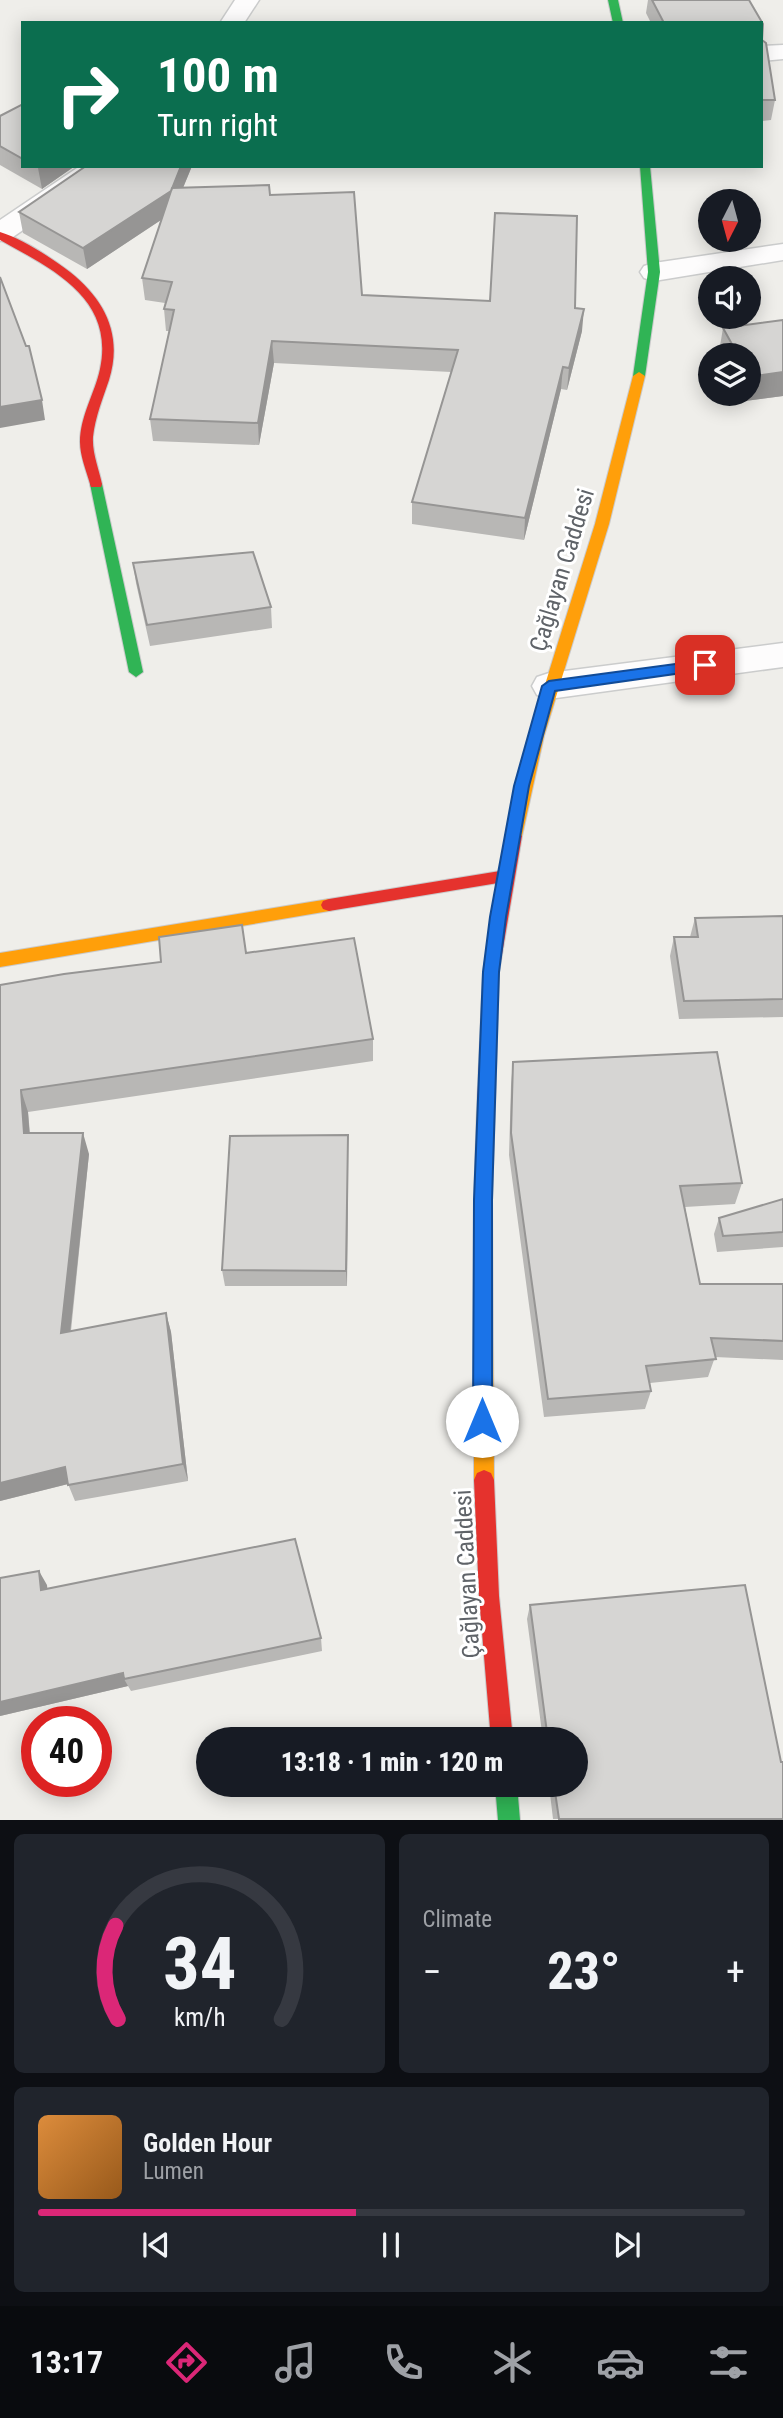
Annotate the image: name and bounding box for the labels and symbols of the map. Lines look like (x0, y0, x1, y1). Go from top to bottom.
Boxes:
north arrow (698, 189, 761, 252)
street label: Çağlayan Caddesi (524, 485, 600, 655)
pin (675, 635, 735, 695)
position arrow (445, 1384, 519, 1458)
street label: Çağlayan Caddesi (449, 1489, 485, 1659)
speed limit sign: 40 (21, 1706, 112, 1797)

